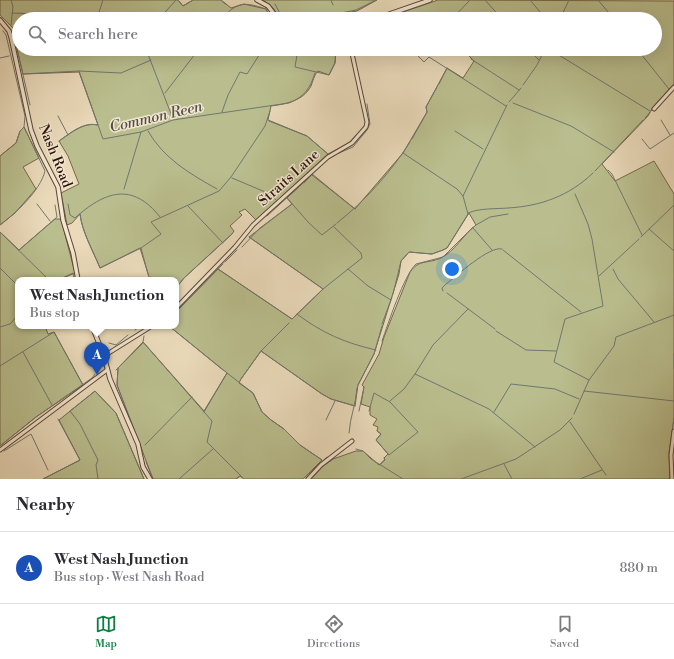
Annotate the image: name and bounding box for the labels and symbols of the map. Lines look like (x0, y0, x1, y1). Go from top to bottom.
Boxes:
water label: Common Reen (108, 97, 205, 137)
street label: Nash Road (34, 122, 76, 191)
street label: Straits Lane (255, 146, 323, 210)
your location (442, 259, 462, 279)
pin: A (84, 342, 110, 375)

